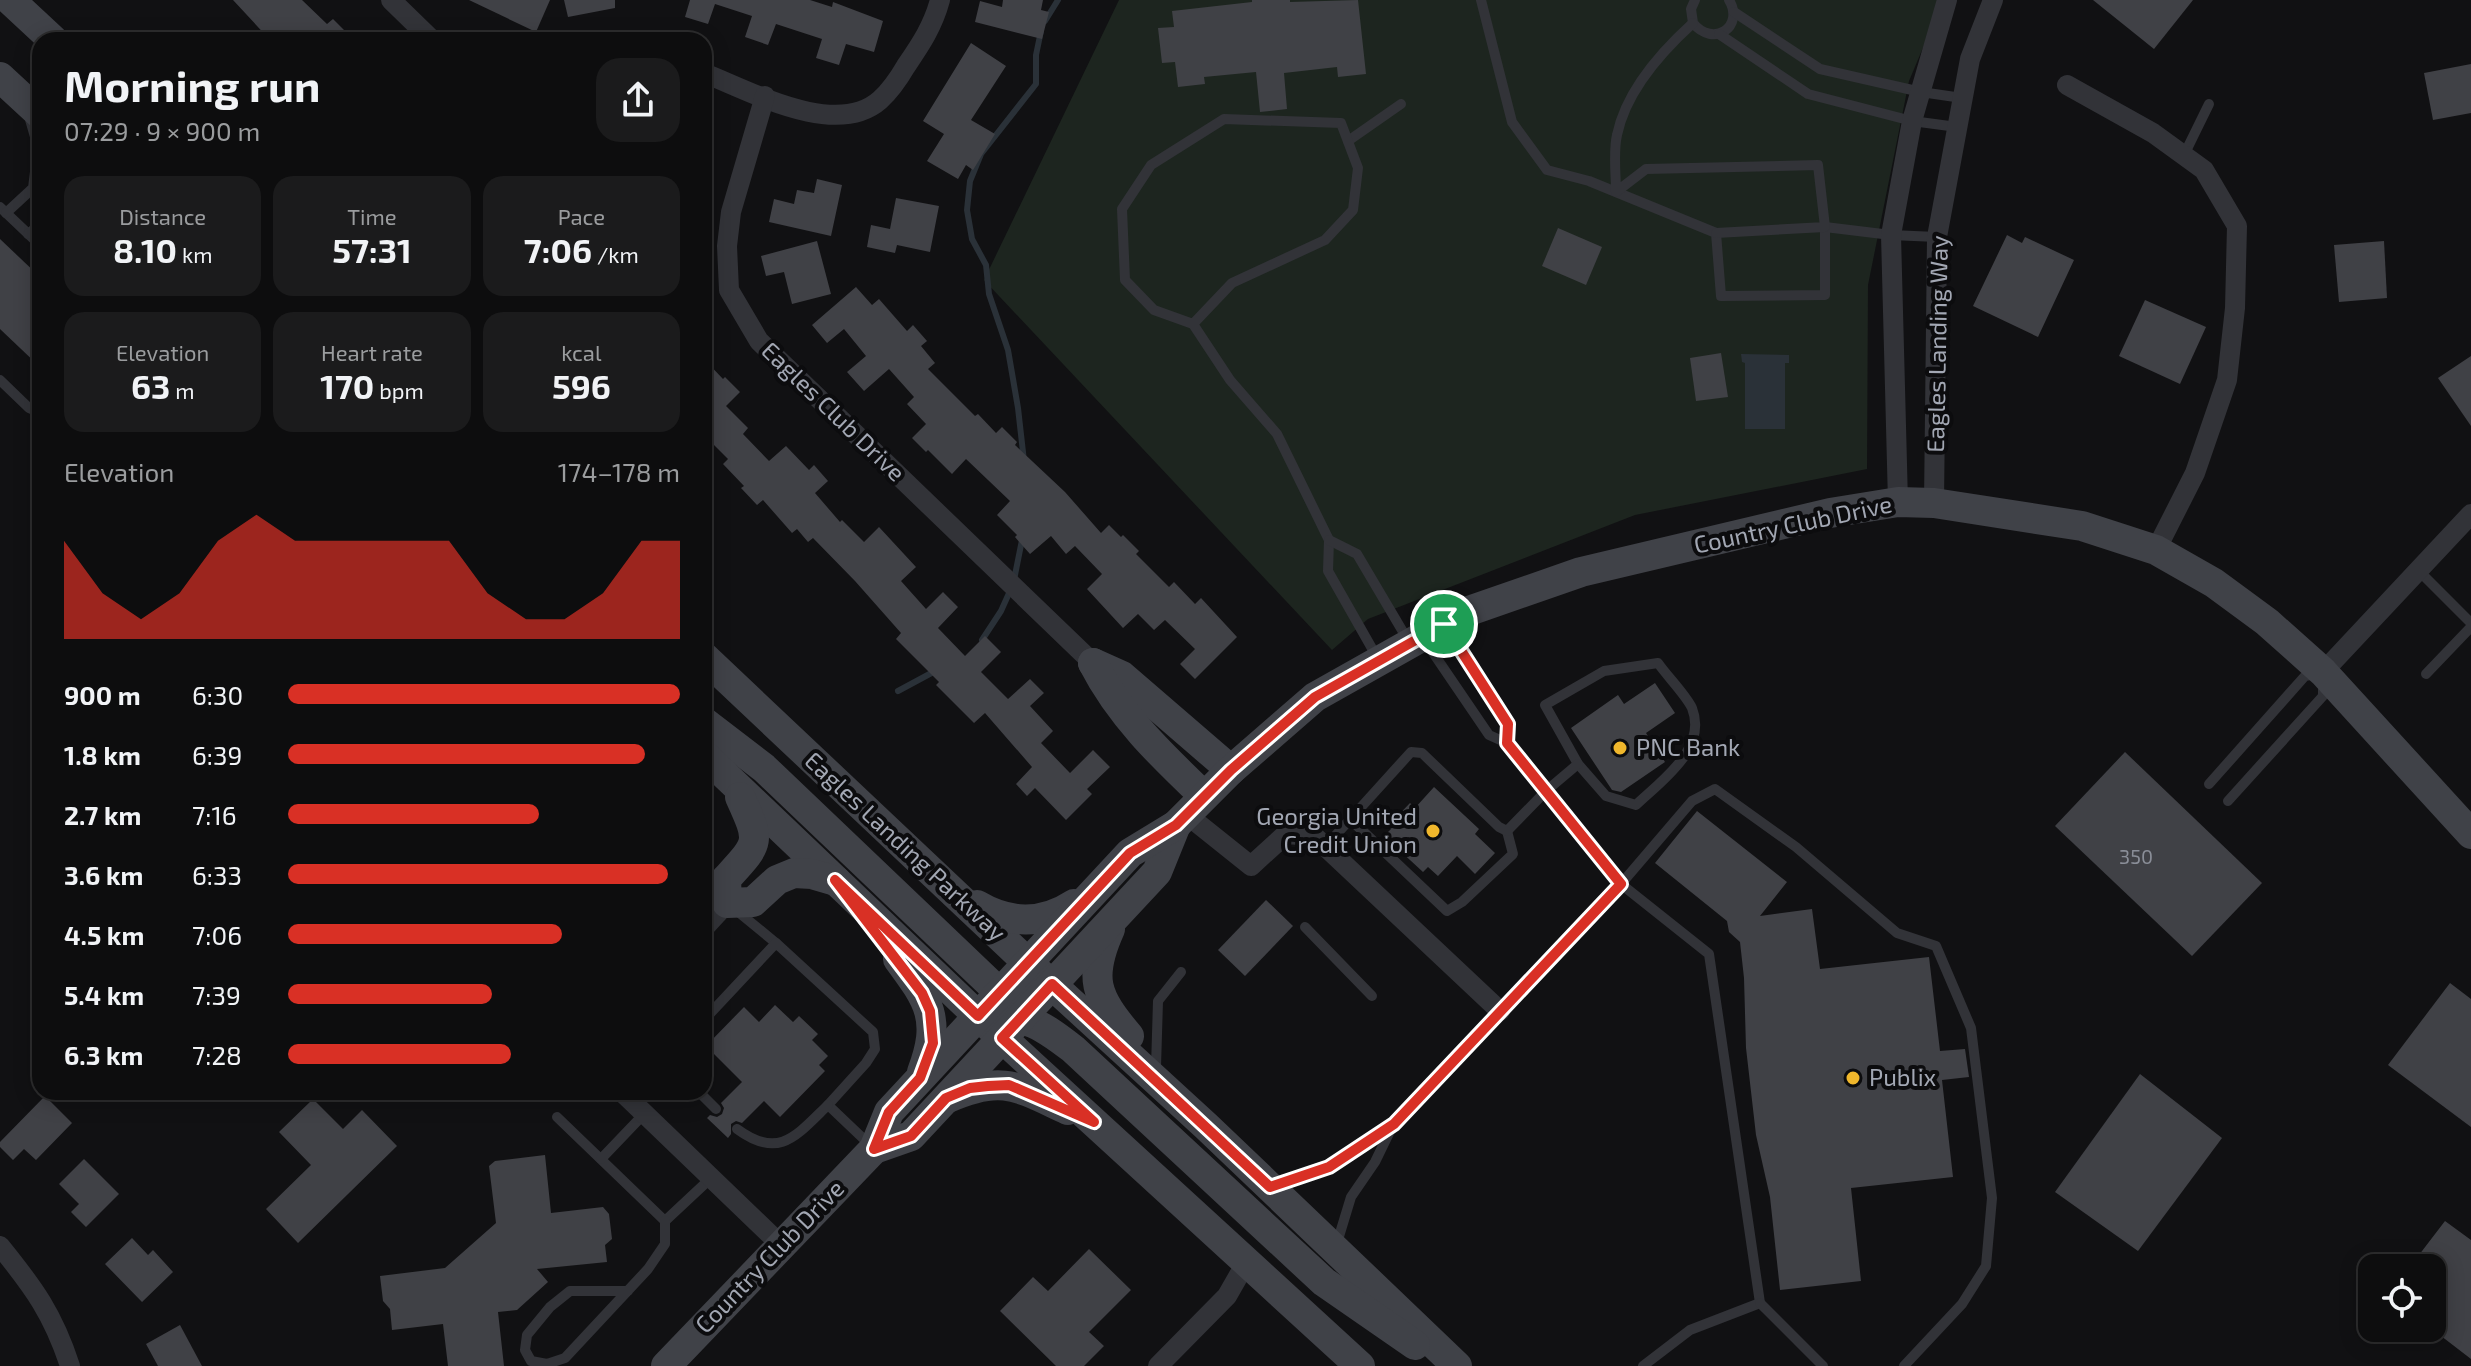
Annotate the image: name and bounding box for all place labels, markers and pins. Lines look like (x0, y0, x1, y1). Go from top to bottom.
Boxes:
pin (1410, 590, 1478, 658)
place label: PNC Bank (1636, 732, 1740, 761)
marker: PNC Bank (1611, 739, 1629, 757)
place label: Georgia United Credit Union (1256, 801, 1417, 858)
marker: Georgia United Credit Union (1424, 822, 1442, 840)
place label: Publix (1869, 1062, 1937, 1091)
marker: Publix (1844, 1069, 1862, 1087)

